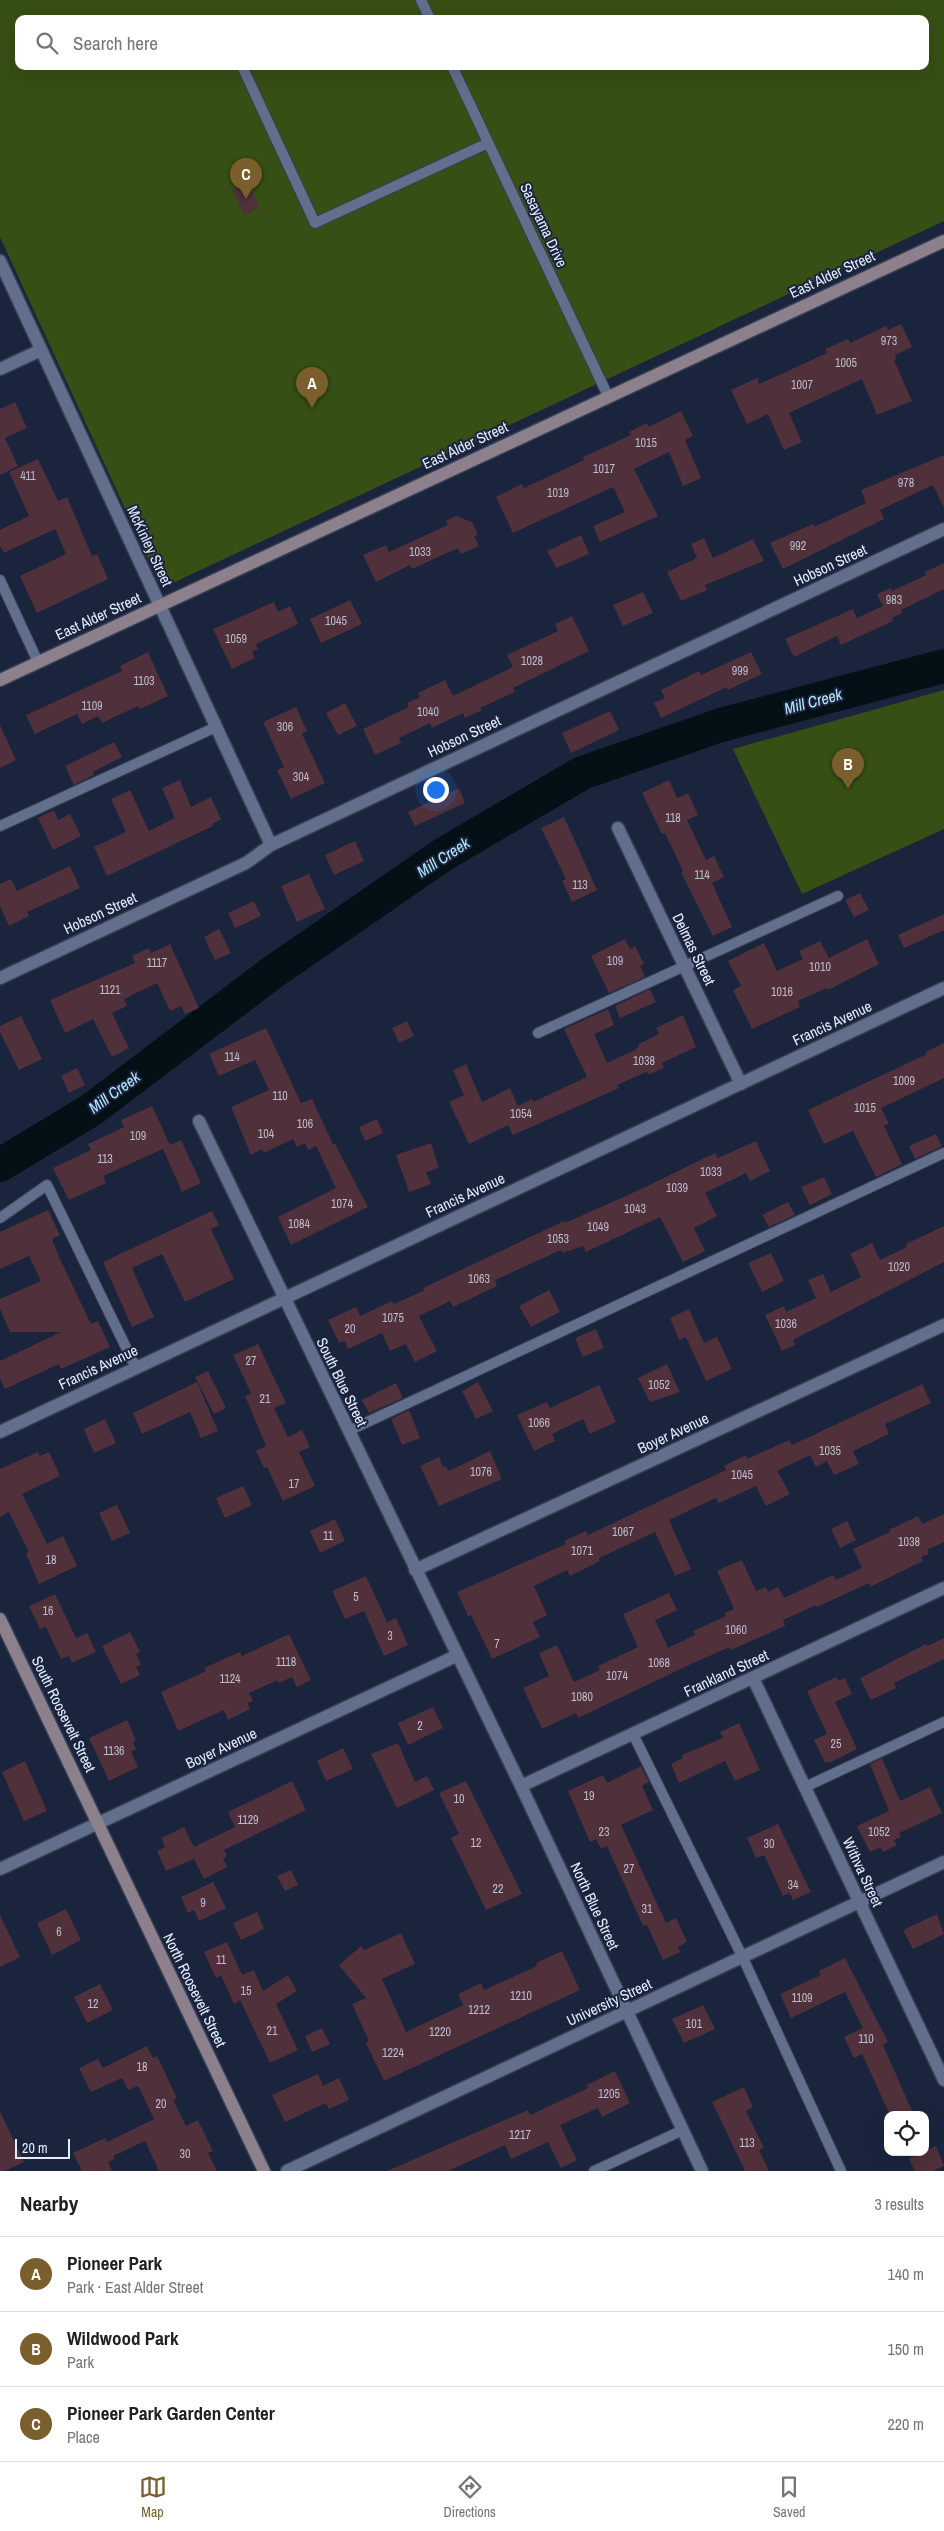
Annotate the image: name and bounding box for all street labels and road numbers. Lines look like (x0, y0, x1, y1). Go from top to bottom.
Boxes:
street label: Sasayama Drive (515, 179, 573, 271)
street label: East Alder Street (786, 245, 879, 303)
street label: East Alder Street (419, 416, 512, 474)
street label: McKinley Street (122, 502, 178, 590)
street label: Hobson Street (790, 539, 871, 591)
street label: East Alder Street (52, 587, 145, 645)
street label: Hobson Street (424, 710, 505, 762)
street label: Hobson Street (60, 887, 141, 939)
street label: Delmas Street (667, 909, 721, 989)
street label: Francis Avenue (789, 995, 875, 1051)
street label: Francis Avenue (422, 1167, 508, 1223)
street label: South Blue Street (311, 1334, 373, 1430)
street label: Francis Avenue (55, 1339, 141, 1395)
street label: Boyer Avenue (634, 1407, 712, 1459)
street label: Frankland Street (680, 1644, 772, 1702)
street label: South Roosevelt Street (27, 1653, 101, 1776)
street label: Boyer Avenue (182, 1722, 260, 1774)
street label: Withva Street (838, 1834, 889, 1911)
street label: North Blue Street (566, 1859, 625, 1954)
street label: North Roosevelt Street (158, 1929, 232, 2051)
street label: University Street (563, 1973, 655, 2031)

